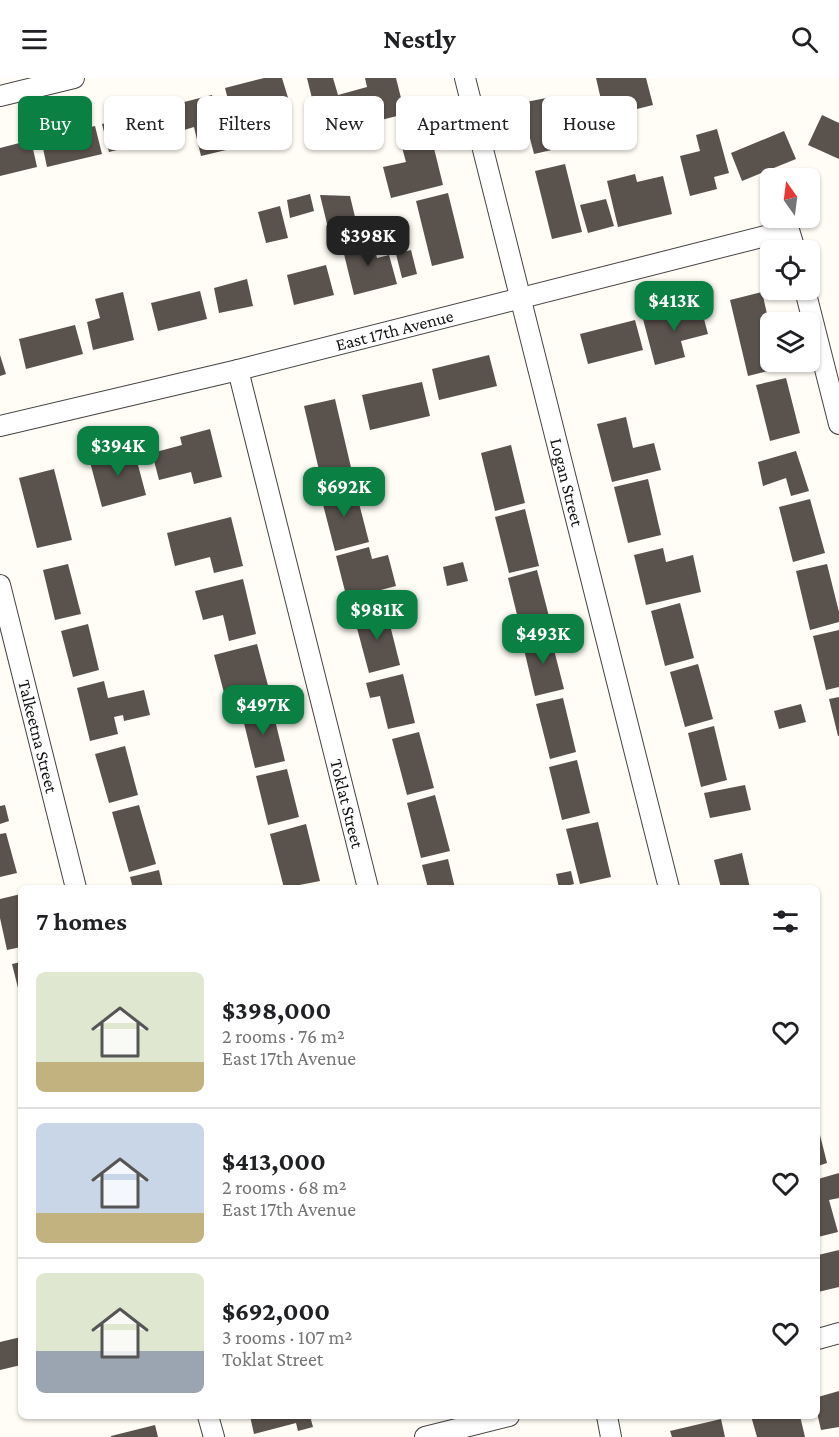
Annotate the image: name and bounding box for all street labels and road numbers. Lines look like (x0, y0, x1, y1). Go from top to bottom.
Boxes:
street label: East 17th Avenue (334, 306, 456, 355)
street label: Logan Street (546, 436, 588, 530)
street label: Talkeetna Street (14, 678, 62, 796)
street label: Toklat Street (326, 757, 368, 851)

